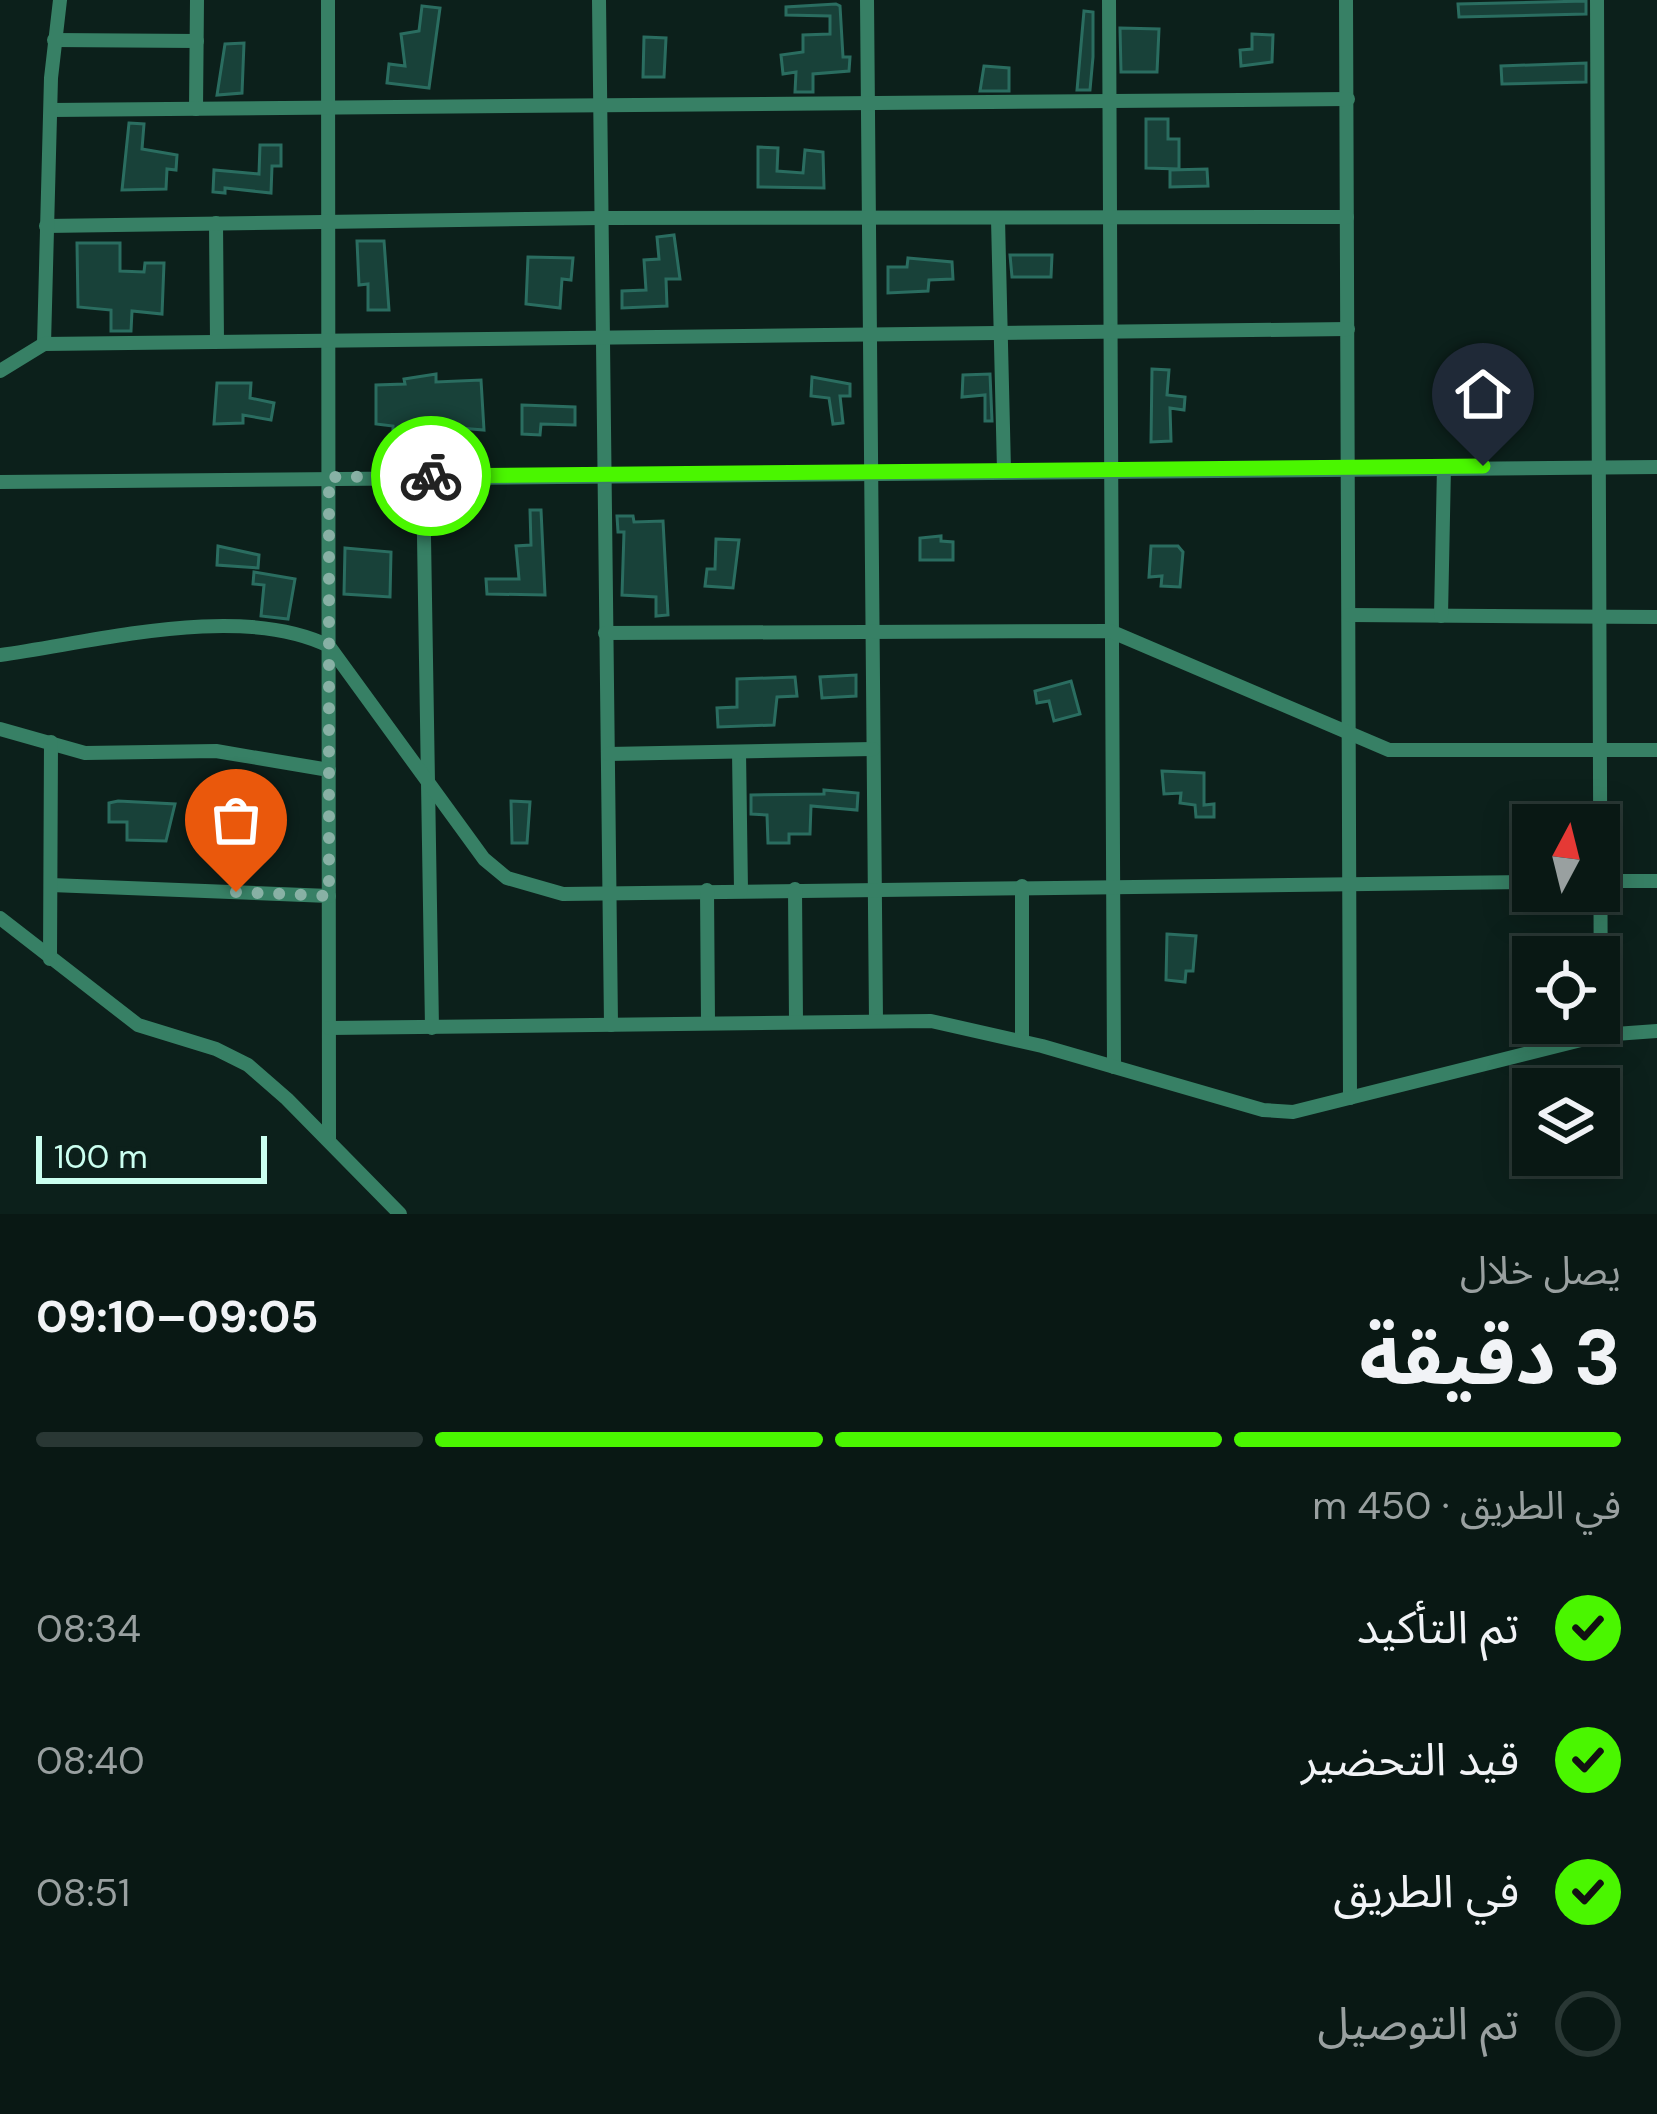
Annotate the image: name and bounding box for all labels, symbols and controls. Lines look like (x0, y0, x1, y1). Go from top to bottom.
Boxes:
pin (1432, 343, 1534, 466)
icon: home (1450, 361, 1516, 427)
courier (371, 416, 491, 536)
icon: bike (398, 443, 464, 509)
pin (185, 769, 287, 892)
icon: bag (203, 787, 269, 853)
north arrow (1512, 804, 1620, 912)
map controls (1512, 804, 1620, 1176)
button: locate (1512, 936, 1620, 1044)
button: layers (1512, 1068, 1620, 1176)
scale bar (36, 1130, 267, 1183)
text: 100 m (54, 1135, 148, 1178)
text: يصل خلال (1460, 1245, 1621, 1296)
text: 09:05–09:10 (36, 1287, 318, 1346)
text: 3 دقيقة (1359, 1307, 1621, 1408)
text: في الطريق · 450 m (1312, 1480, 1621, 1531)
icon: check (1555, 1595, 1621, 1661)
text: تم التأكيد (1357, 1598, 1519, 1657)
text: 08:34 (36, 1603, 141, 1654)
icon: check (1555, 1727, 1621, 1793)
text: قيد التحضير (1301, 1730, 1519, 1789)
text: 08:40 (36, 1735, 145, 1786)
icon: check (1555, 1859, 1621, 1925)
text: في الطريق (1333, 1862, 1519, 1921)
text: 08:51 (36, 1867, 130, 1918)
text: تم التوصيل (1318, 1994, 1519, 2053)

